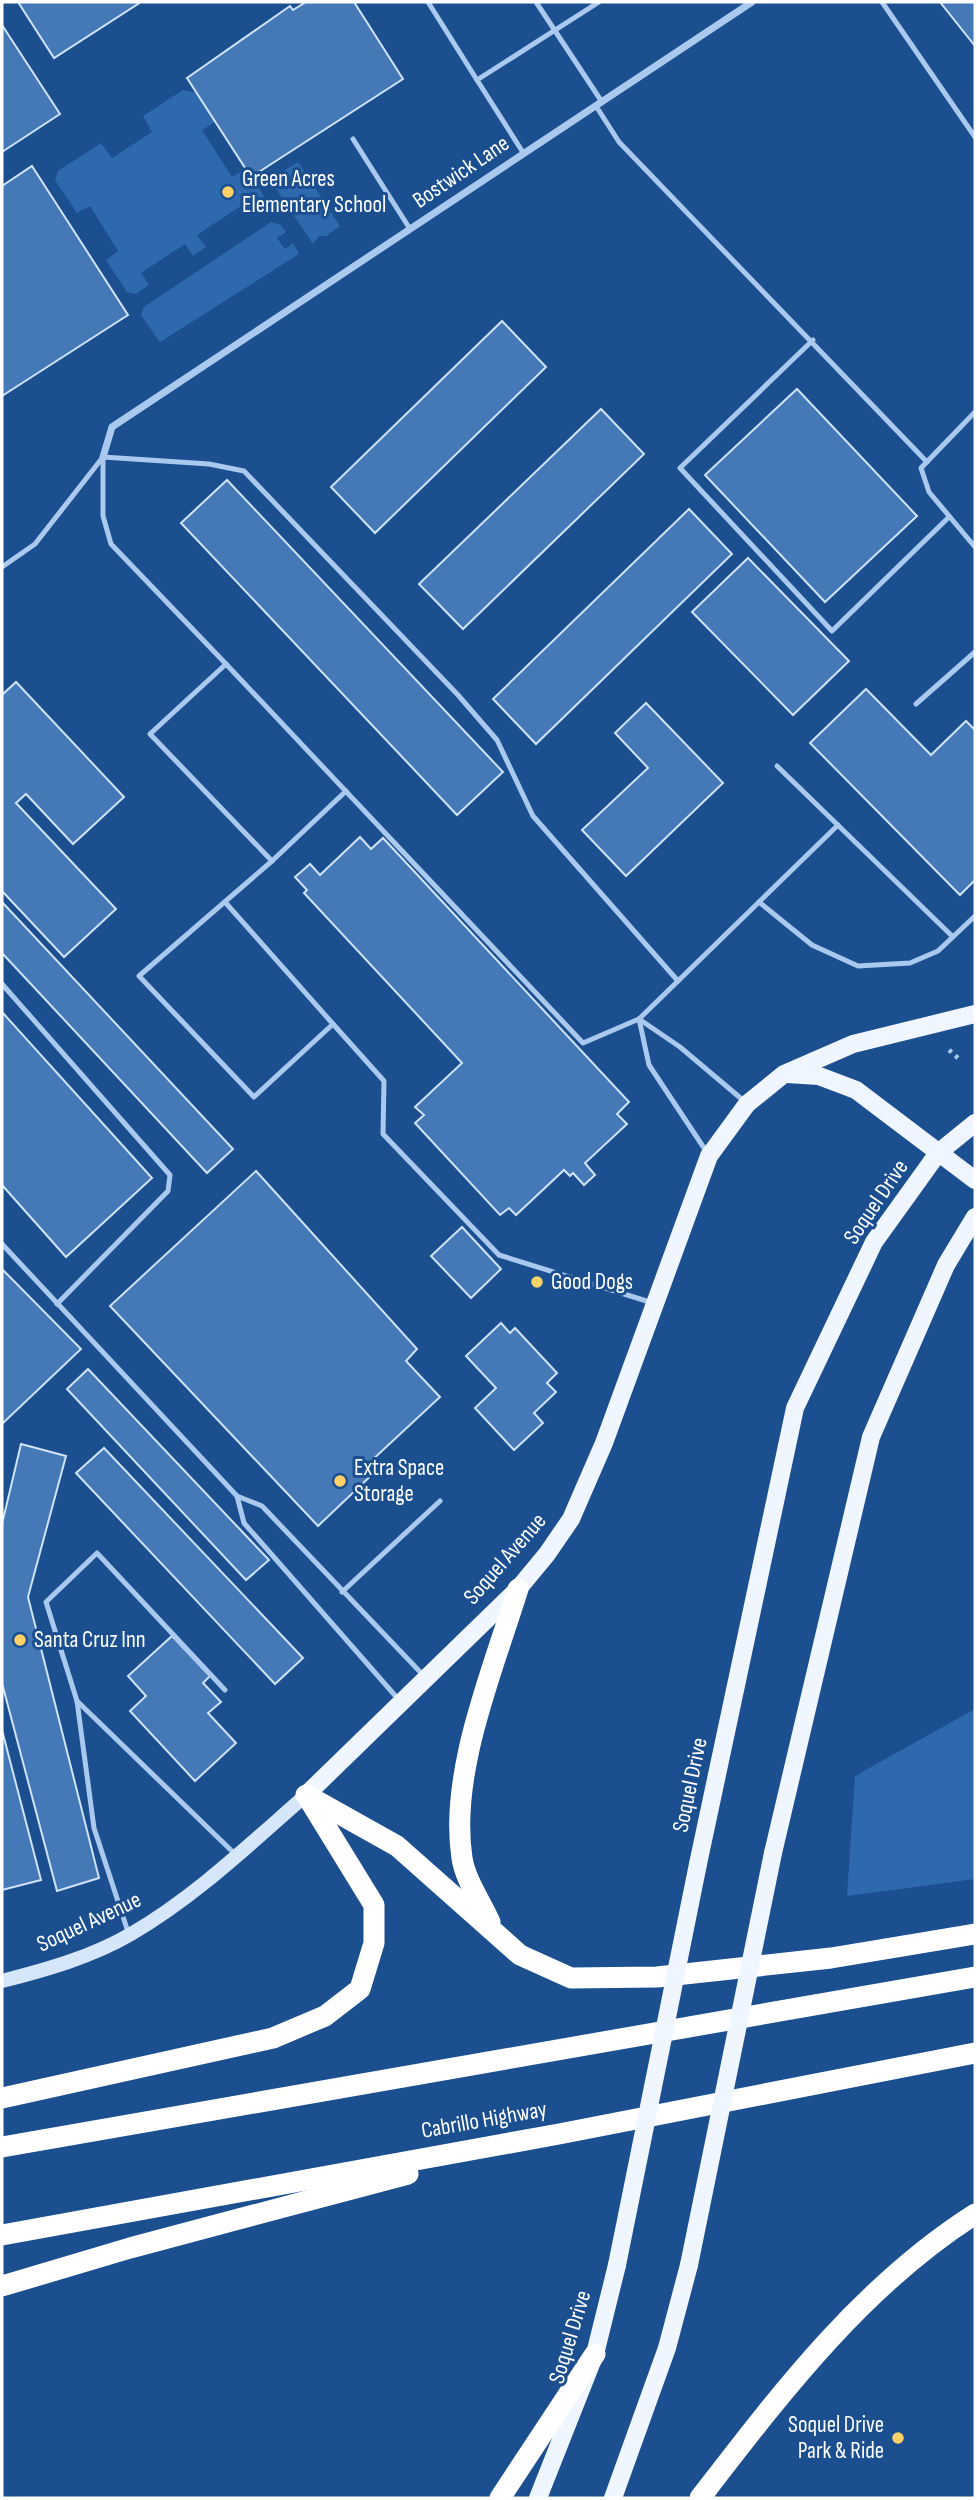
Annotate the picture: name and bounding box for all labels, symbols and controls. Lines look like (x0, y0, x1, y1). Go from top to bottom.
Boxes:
street label: Bostwick Lane (407, 130, 515, 214)
place label: Green Acres Elementary School (242, 165, 386, 219)
marker: Green Acres Elementary School (220, 184, 236, 200)
street label: Soquel Drive (838, 1154, 914, 1250)
place label: Good Dogs (551, 1268, 633, 1296)
marker: Good Dogs (529, 1274, 545, 1290)
place label: Extra Space Storage (354, 1454, 444, 1508)
marker: Extra Space Storage (332, 1473, 348, 1489)
street label: Soquel Avenue (458, 1508, 552, 1610)
place label: Santa Cruz Inn (34, 1626, 146, 1654)
marker: Santa Cruz Inn (12, 1632, 28, 1648)
street label: Soquel Drive (666, 1735, 714, 1835)
street label: Soquel Avenue (32, 1886, 146, 1958)
street label: Cabrillo Highway (419, 2095, 549, 2145)
street label: Soquel Drive (543, 2287, 597, 2387)
place label: Soquel Drive Park & Ride (788, 2411, 884, 2465)
marker: Soquel Drive Park & Ride (890, 2430, 906, 2446)

